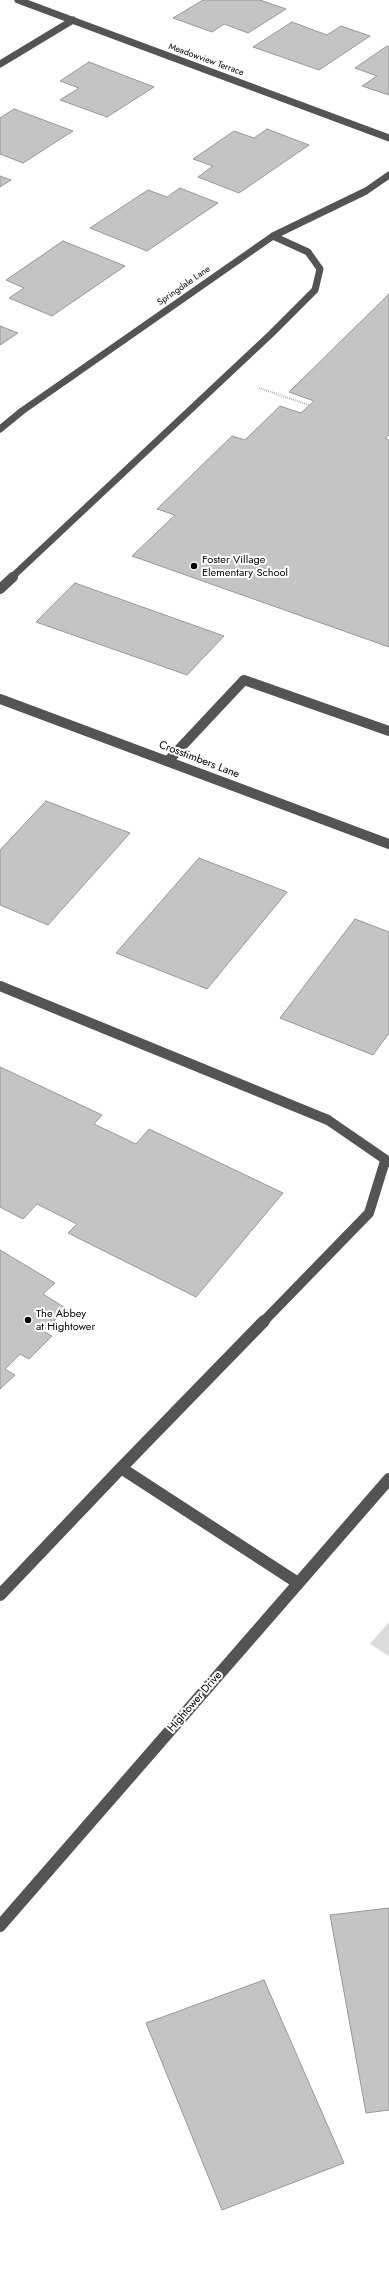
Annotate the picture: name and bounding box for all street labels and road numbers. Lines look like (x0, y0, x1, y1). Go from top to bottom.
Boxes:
street label: Meadowview Terrace (167, 41, 245, 79)
street label: Springdale Lane (156, 264, 212, 308)
street label: Crosstimbers Lane (157, 739, 241, 781)
street label: Hightower Drive (165, 1669, 225, 1735)

